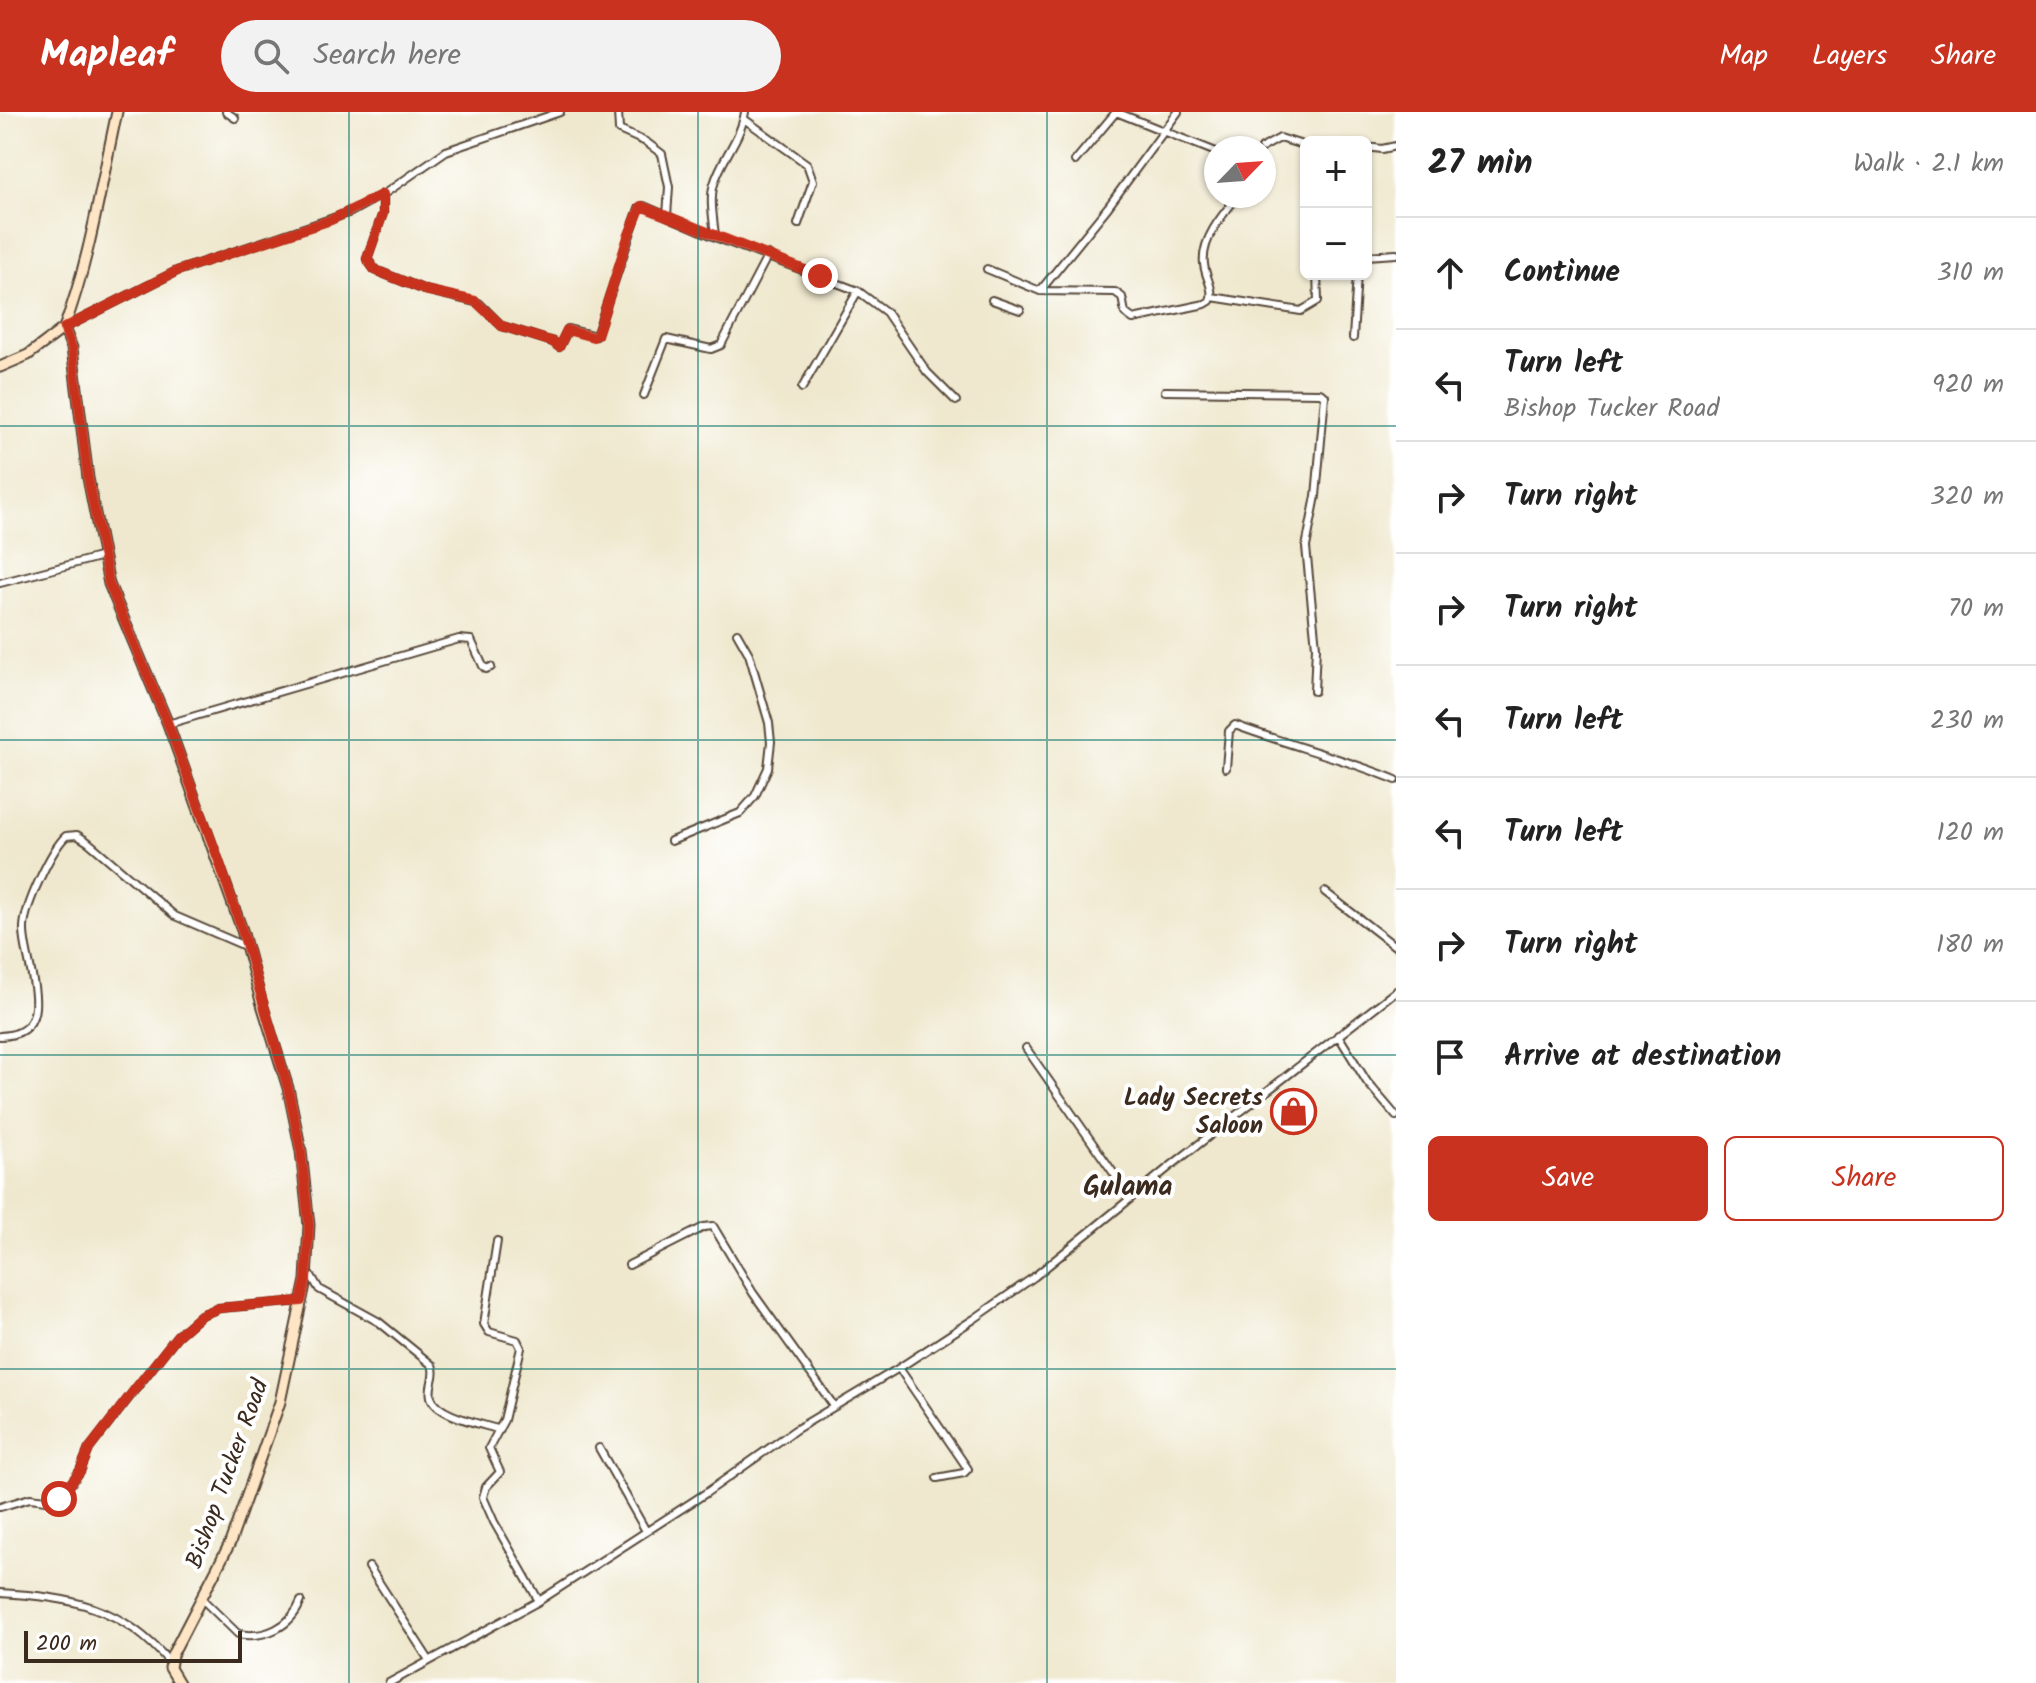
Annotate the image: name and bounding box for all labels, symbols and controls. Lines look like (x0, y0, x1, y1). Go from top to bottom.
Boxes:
search box (221, 20, 781, 92)
text: Mapleaf (40, 26, 173, 86)
text: Search here (313, 32, 461, 80)
icon: search (249, 34, 293, 78)
text: Map (1719, 34, 1768, 79)
text: Layers (1812, 34, 1887, 79)
text: Share (1931, 34, 1996, 79)
north arrow (1204, 136, 1276, 208)
map controls (1300, 136, 1372, 280)
button: + (1300, 136, 1372, 208)
text: 27 min (1428, 137, 1532, 191)
text: Walk · 2.1 km (1853, 143, 2004, 185)
button: − (1300, 208, 1372, 280)
text: Continue (1504, 249, 1620, 297)
icon: ahead (1428, 251, 1472, 295)
text: 310 m (1937, 252, 2004, 294)
route end (802, 258, 838, 294)
text: Turn left (1504, 340, 1623, 388)
icon: left (1428, 363, 1472, 407)
text: 920 m (1932, 364, 2004, 406)
text: Bishop Tucker Road (1504, 388, 1719, 430)
text: Turn right (1504, 473, 1637, 521)
icon: right (1428, 475, 1472, 519)
text: 320 m (1930, 476, 2004, 518)
text: Turn right (1504, 585, 1637, 633)
icon: right (1428, 587, 1472, 631)
text: 70 m (1948, 588, 2004, 630)
text: Turn left (1504, 697, 1623, 745)
icon: left (1428, 699, 1472, 743)
text: 230 m (1930, 700, 2004, 742)
text: Turn left (1504, 809, 1623, 857)
icon: left (1428, 811, 1472, 855)
text: 120 m (1937, 812, 2004, 854)
text: Turn right (1504, 921, 1637, 969)
icon: right (1428, 923, 1472, 967)
text: 180 m (1936, 924, 2004, 966)
text: Arrive at destination (1504, 1033, 1781, 1081)
icon: arrive (1428, 1035, 1472, 1079)
place label: Lady Secrets Saloon (1124, 1079, 1263, 1146)
shop icon: Lady Secrets Saloon (1270, 1088, 1318, 1136)
button: Save (1428, 1136, 1708, 1221)
button: Share (1724, 1136, 2004, 1221)
district label: Gulama (1083, 1165, 1173, 1210)
street label: Bishop Tucker Road (176, 1373, 281, 1574)
route start (41, 1481, 77, 1517)
scale bar (24, 1627, 242, 1663)
text: 200 m (36, 1627, 97, 1662)

